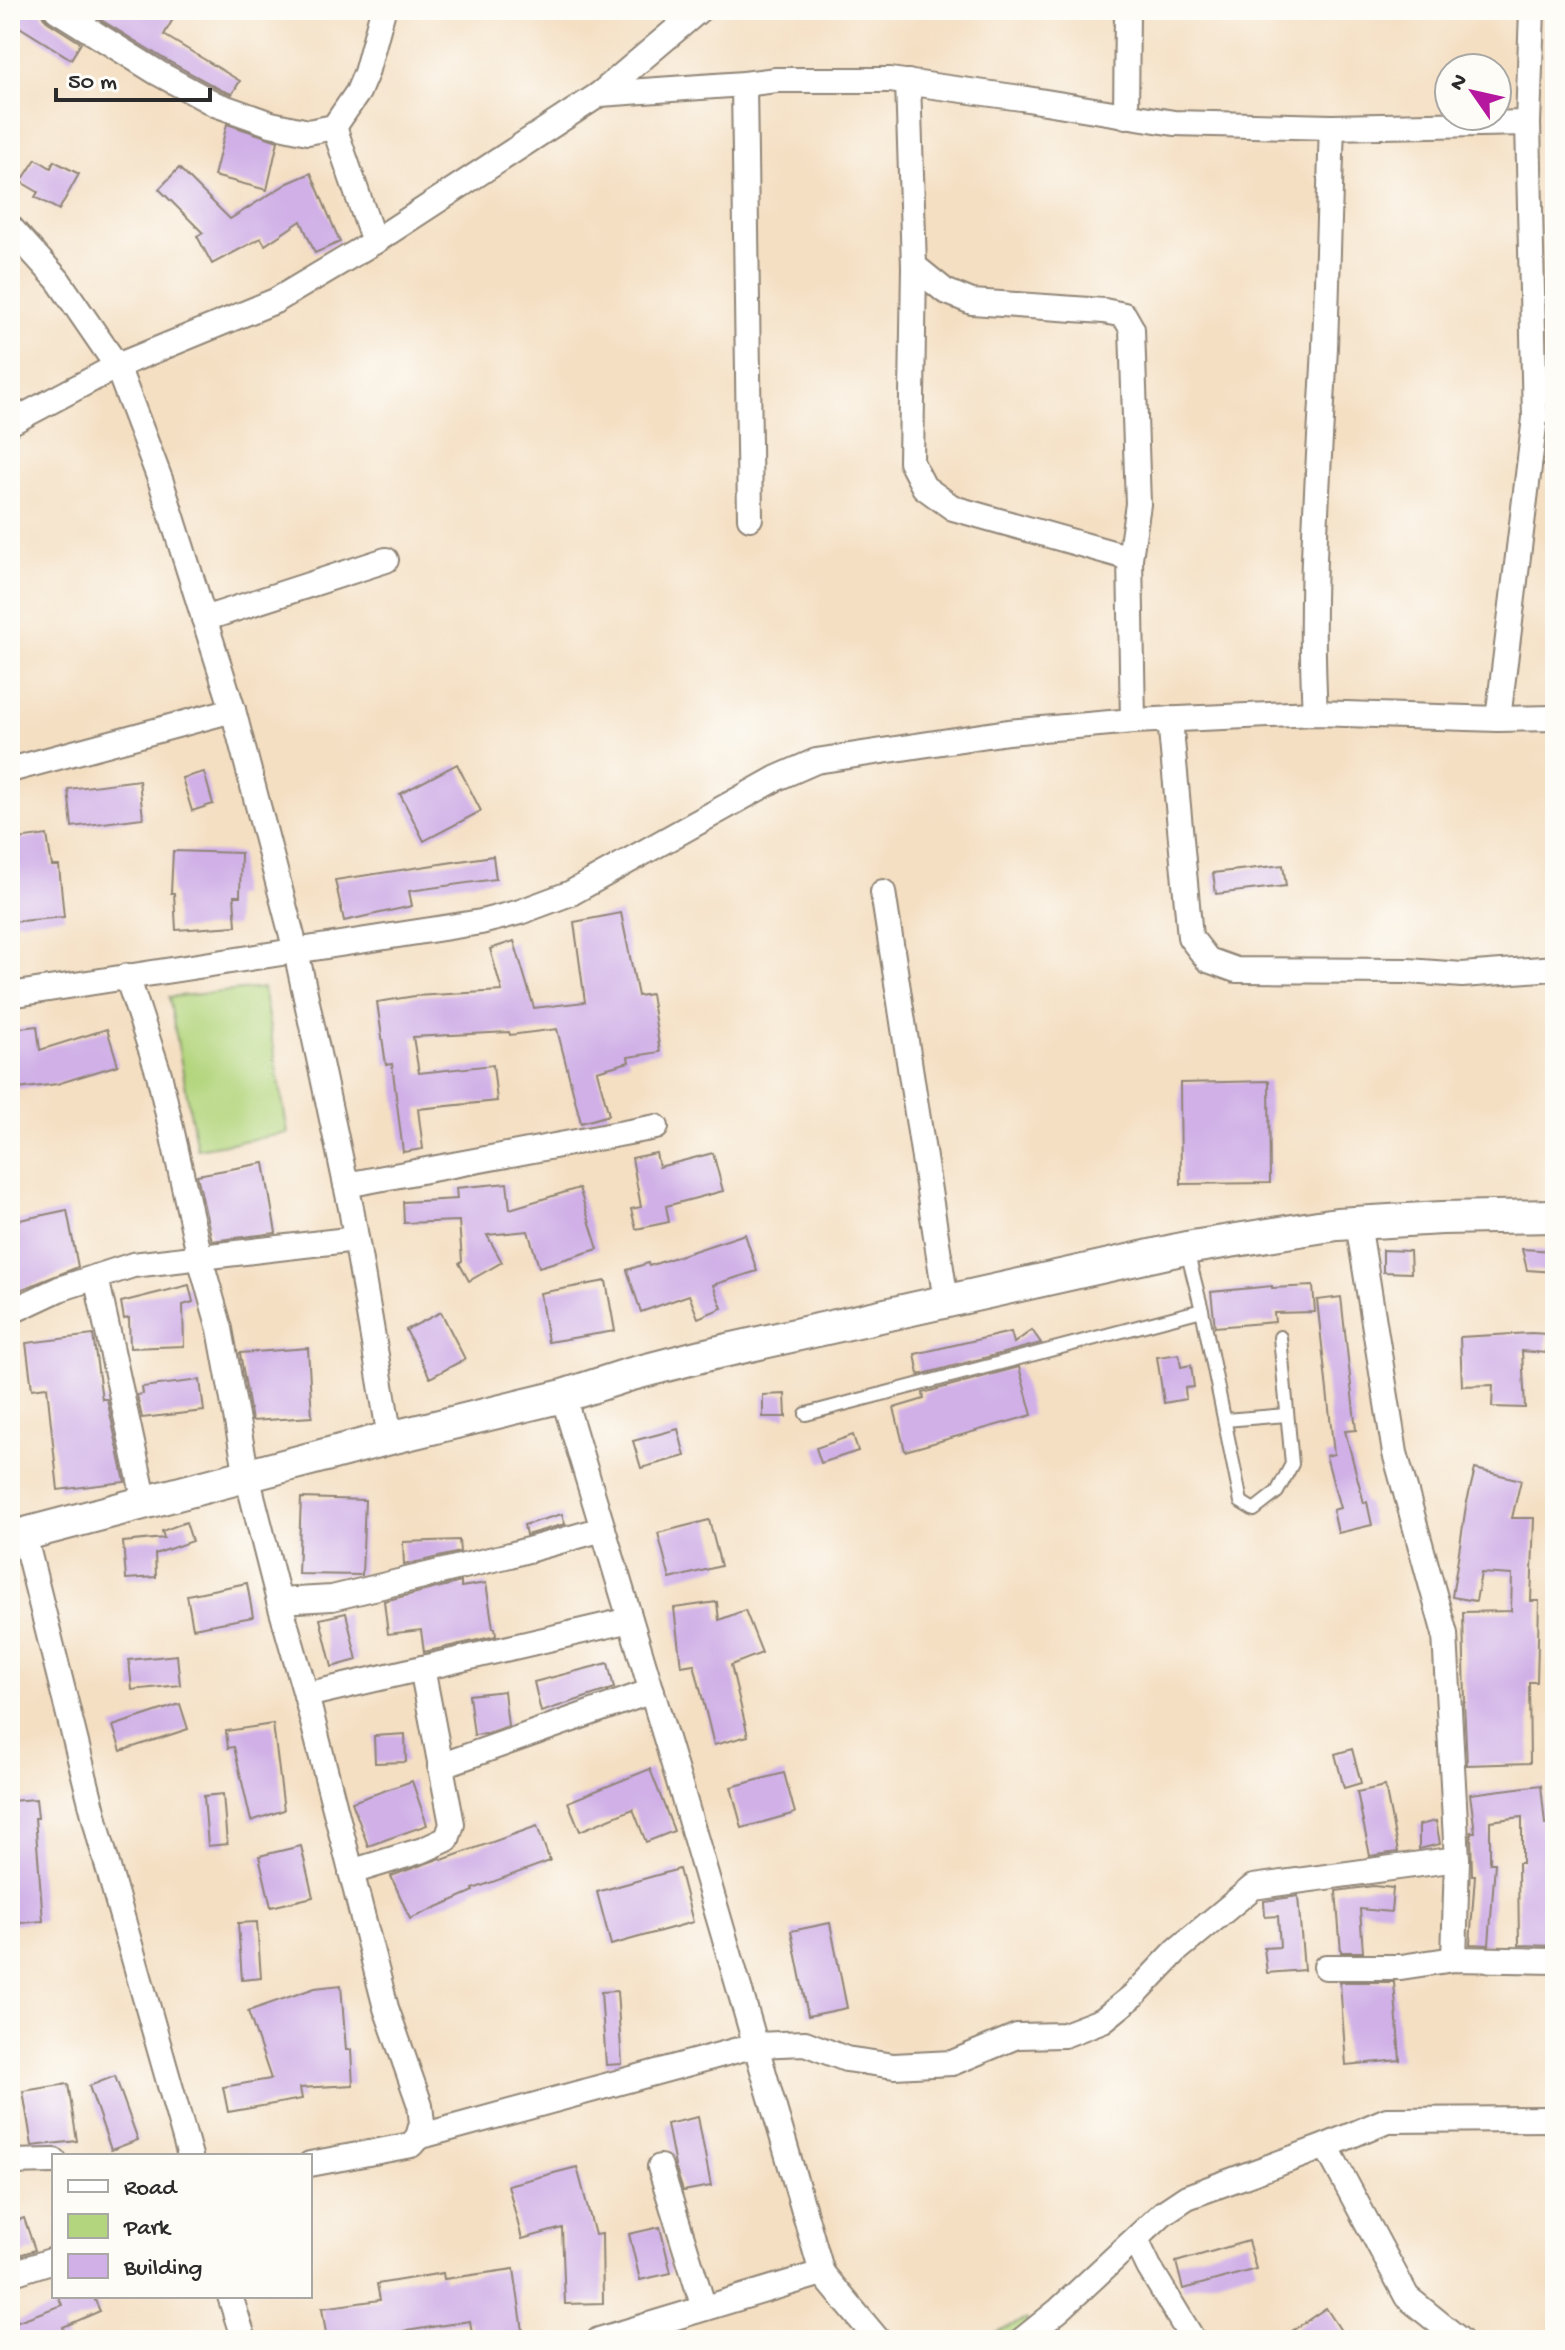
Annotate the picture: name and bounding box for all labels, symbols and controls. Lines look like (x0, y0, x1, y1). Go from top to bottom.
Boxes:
scale bar (56, 52, 210, 102)
north arrow (1433, 52, 1513, 132)
text: 50 m (68, 69, 117, 98)
text: N (1445, 70, 1475, 96)
legend (52, 2154, 312, 2298)
text: Road (124, 2175, 178, 2204)
text: Park (123, 2215, 172, 2244)
text: Building (123, 2255, 202, 2284)

